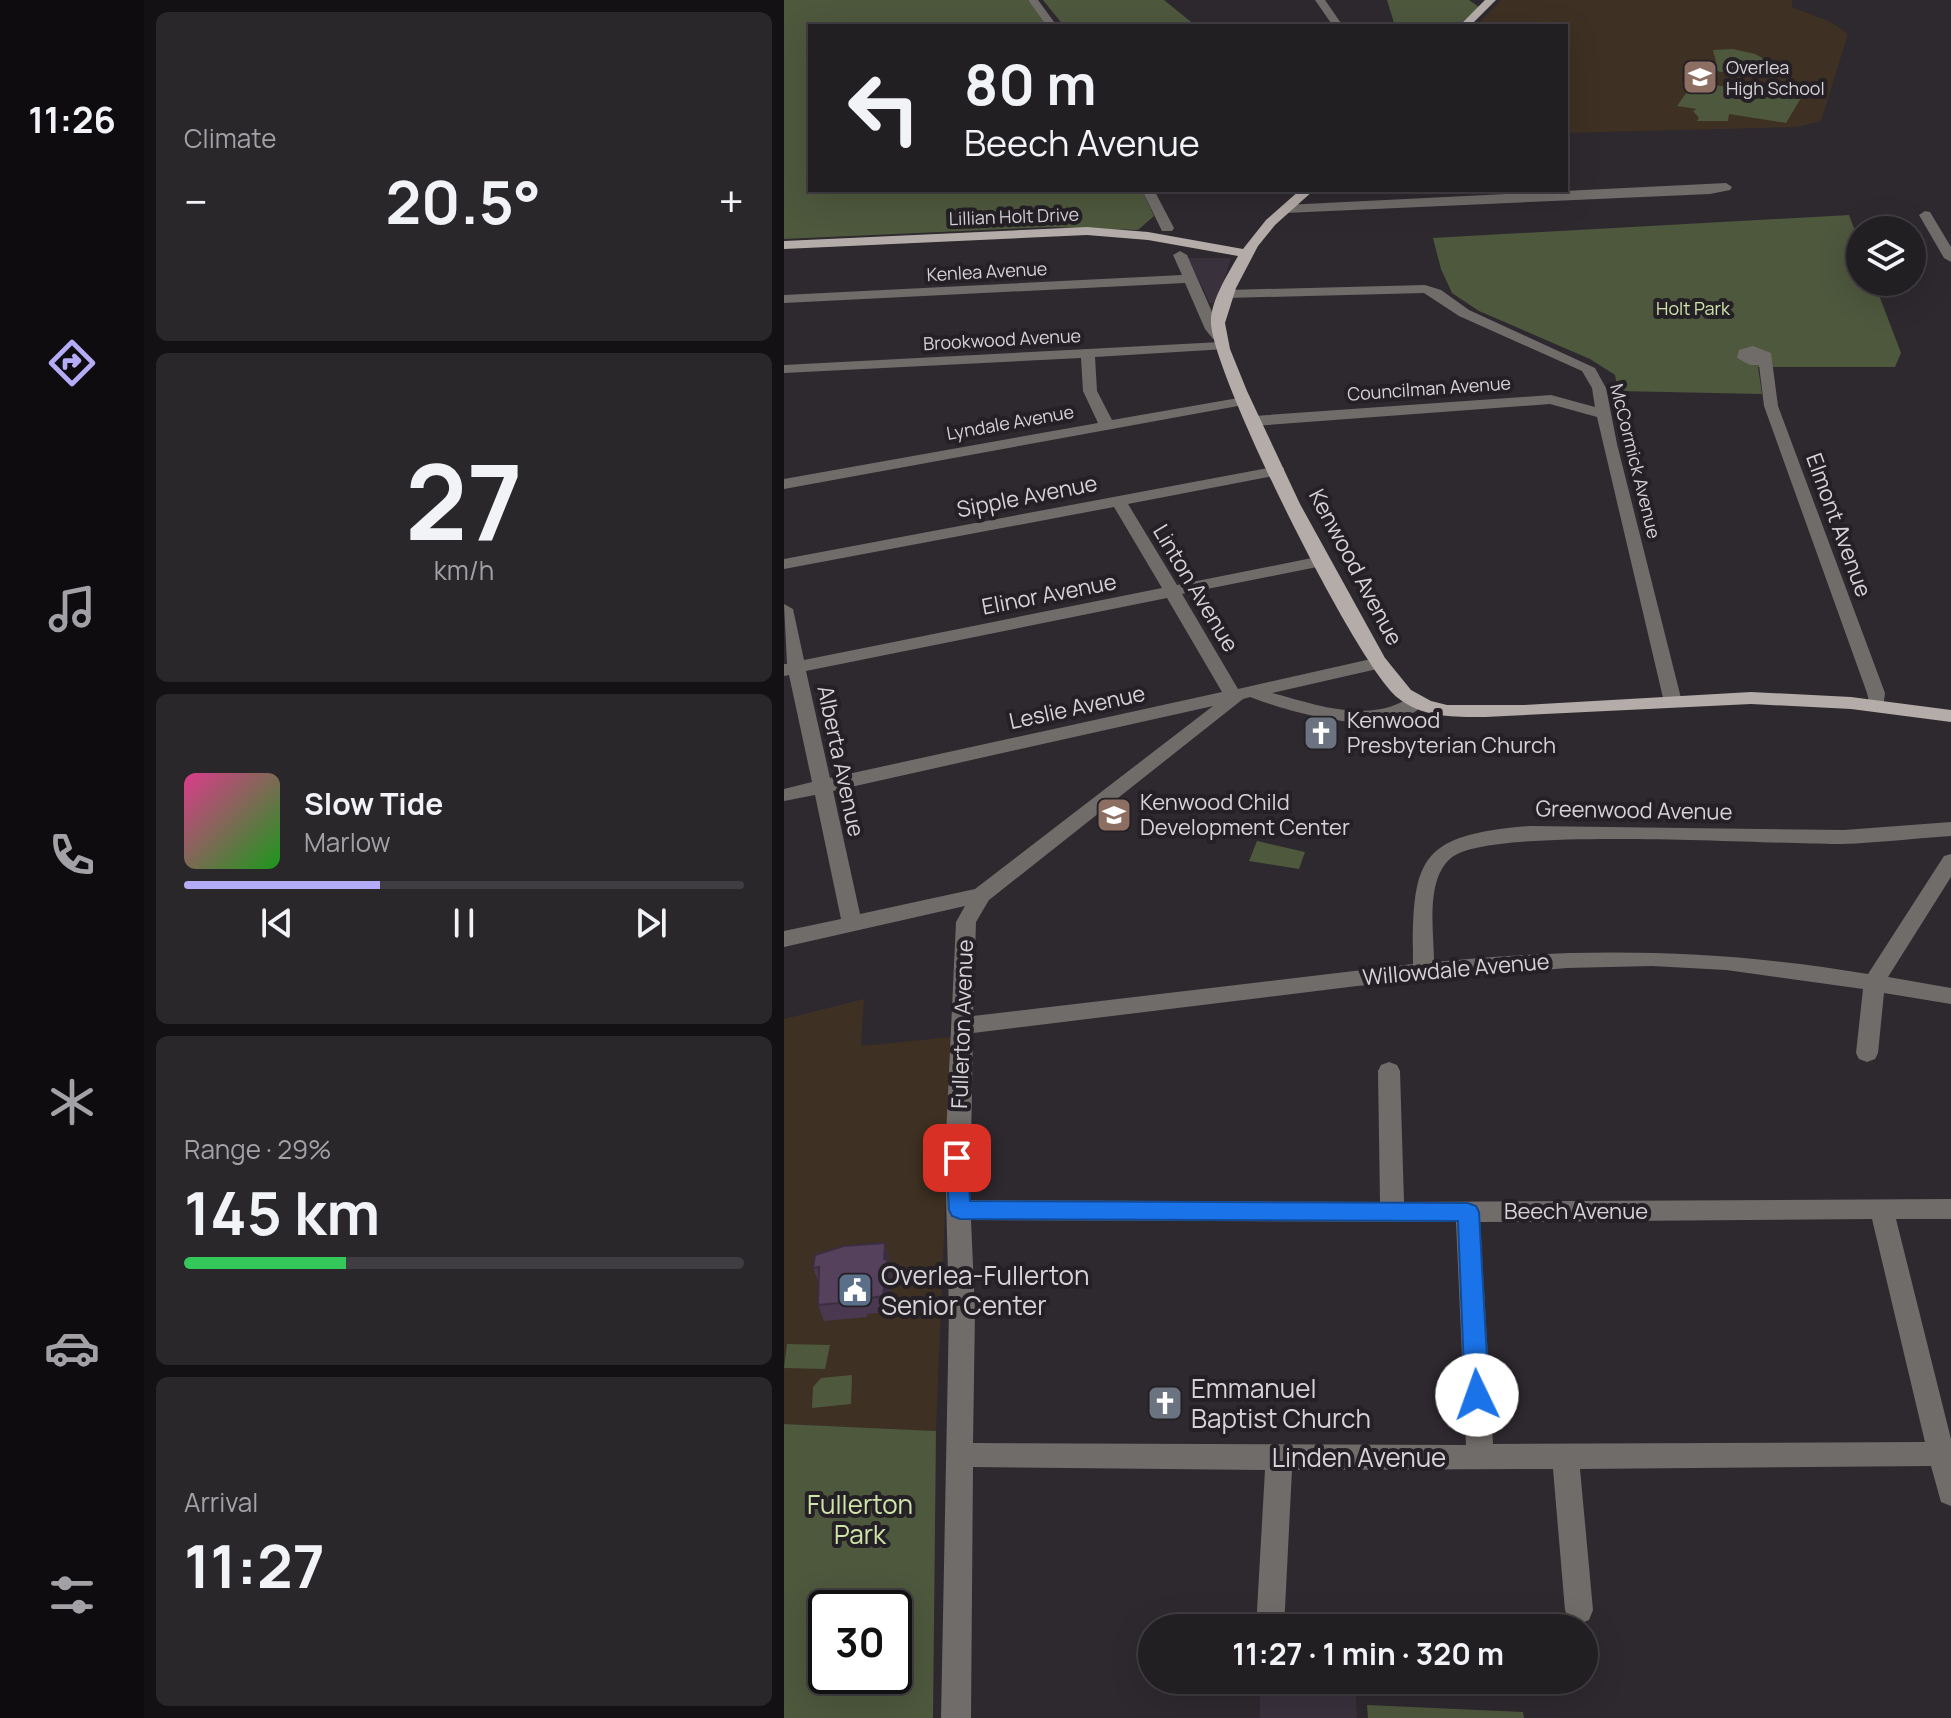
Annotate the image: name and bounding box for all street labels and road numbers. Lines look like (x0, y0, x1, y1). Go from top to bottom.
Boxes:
street label: Lillian Holt Drive (948, 202, 1080, 230)
street label: Kenlea Avenue (926, 256, 1048, 286)
street label: Brookwood Avenue (922, 323, 1082, 355)
street label: Councilman Avenue (1346, 370, 1512, 406)
street label: McCormick Avenue (1605, 381, 1667, 541)
street label: Lyndale Avenue (944, 399, 1076, 445)
street label: Elmont Avenue (1799, 449, 1879, 601)
street label: Sipple Avenue (954, 468, 1100, 524)
street label: Kenwood Avenue (1302, 484, 1410, 651)
street label: Linton Avenue (1146, 519, 1246, 657)
street label: Elinor Avenue (979, 566, 1119, 622)
street label: Leslie Avenue (1006, 678, 1148, 736)
street label: Alberta Avenue (810, 683, 872, 839)
street label: Greenwood Avenue (1535, 793, 1733, 827)
street label: Fullerton Avenue (944, 939, 980, 1109)
street label: Willowdale Avenue (1361, 946, 1551, 992)
street label: Beech Avenue (1504, 1196, 1648, 1226)
street label: Linden Avenue (1272, 1439, 1446, 1475)

